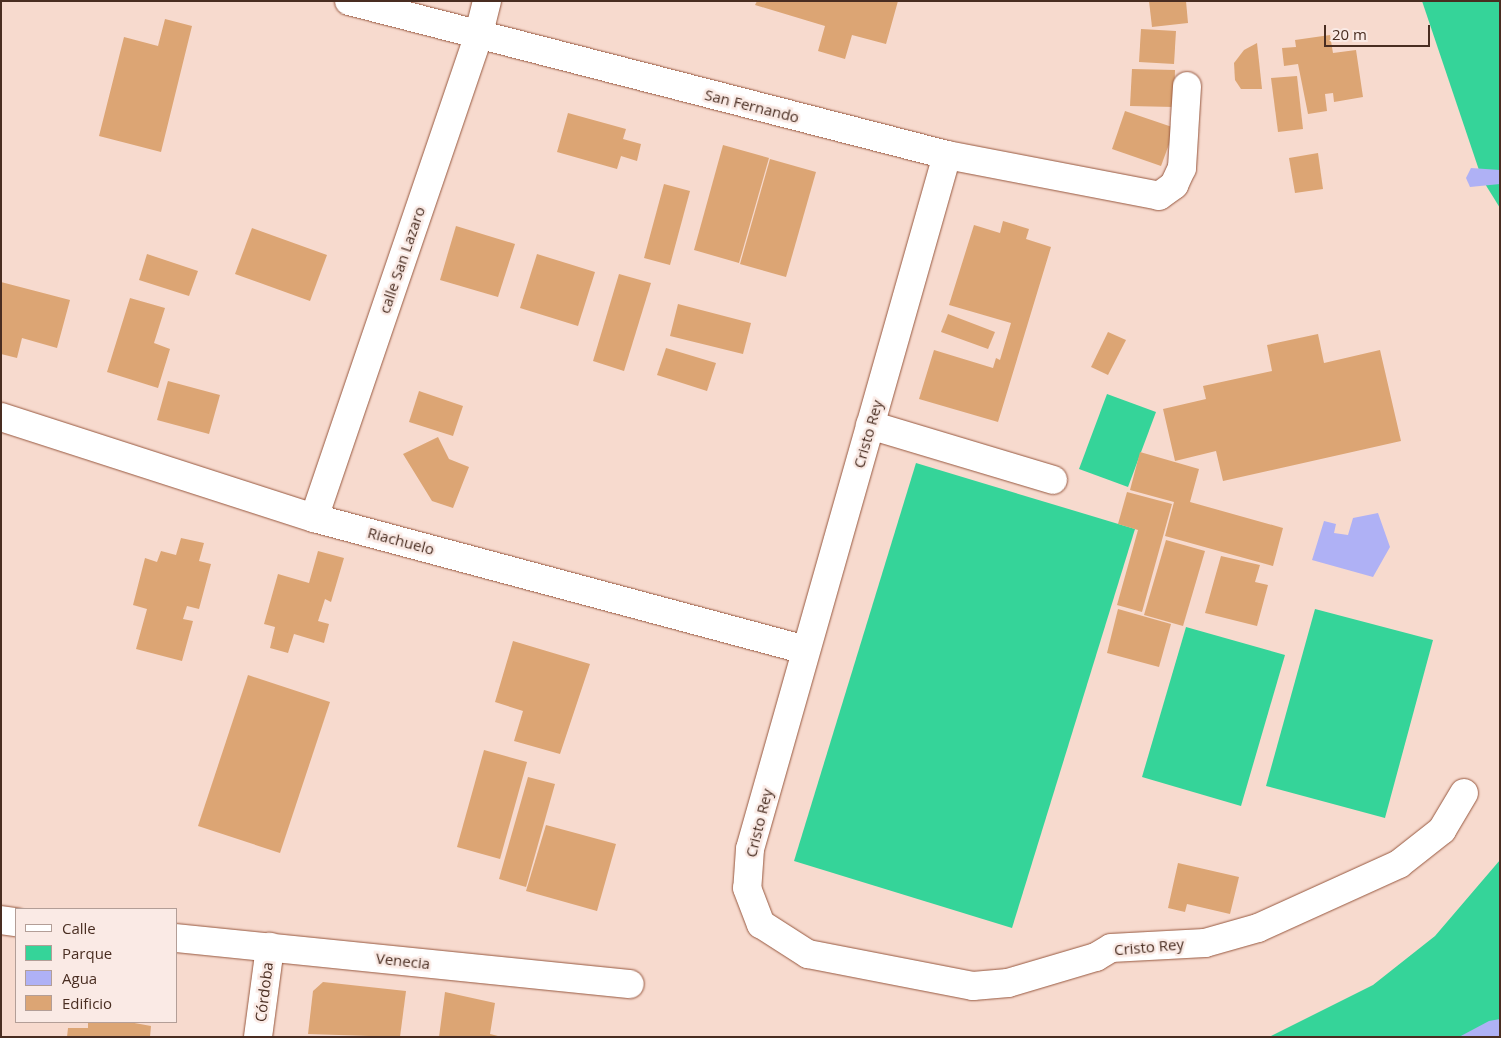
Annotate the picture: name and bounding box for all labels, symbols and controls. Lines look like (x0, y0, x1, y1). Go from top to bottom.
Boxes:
scale bar (1326, 15, 1432, 47)
text: 20 m (1332, 24, 1367, 44)
street label: San Fernando (703, 86, 801, 126)
street label: calle San Lazaro (375, 204, 429, 316)
street label: Cristo Rey (850, 398, 886, 470)
street label: Riachuelo (366, 523, 436, 559)
street label: Cristo Rey (742, 787, 776, 859)
legend (15, 908, 178, 1023)
text: Calle (62, 918, 96, 938)
street label: Cristo Rey (1113, 935, 1185, 959)
text: Parque (62, 943, 112, 963)
street label: Venecia (375, 949, 431, 973)
street label: Córdoba (251, 961, 277, 1023)
text: Agua (62, 968, 97, 988)
text: Edificio (62, 993, 112, 1013)

